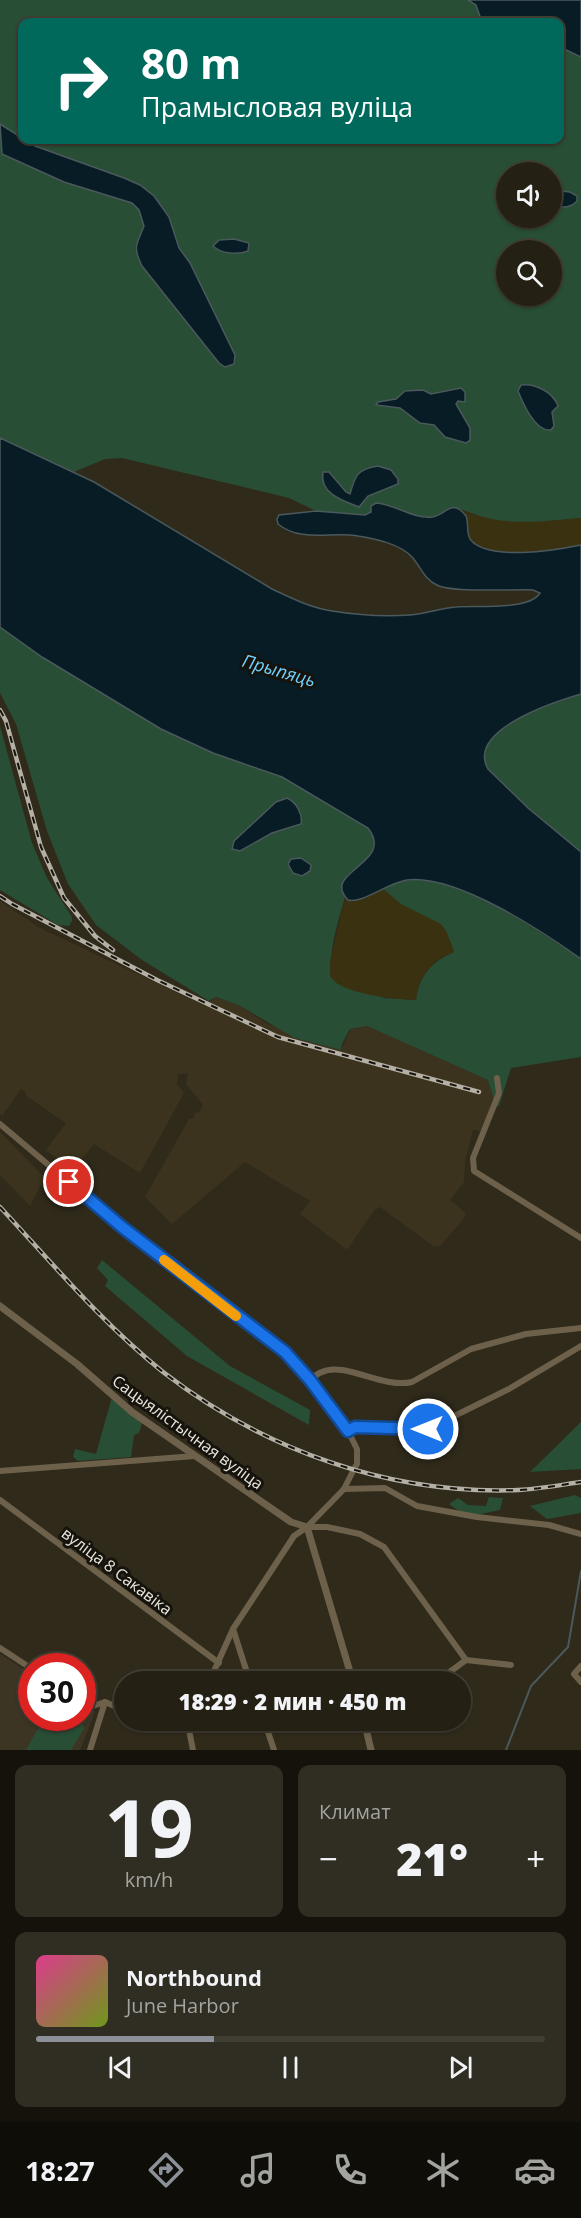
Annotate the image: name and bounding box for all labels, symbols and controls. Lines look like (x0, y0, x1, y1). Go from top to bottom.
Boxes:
text: 80 m (141, 34, 241, 91)
icon: right (42, 42, 120, 120)
text: Прамысловая вуліца (141, 88, 413, 125)
map controls (496, 162, 562, 306)
button: sound (496, 162, 562, 228)
button: search (496, 240, 562, 306)
water label: Прыпяць (240, 648, 319, 692)
pin (43, 1156, 94, 1207)
icon: arrive (52, 1165, 85, 1198)
street label: Сацыялістычная вуліца (108, 1370, 268, 1494)
position arrow (396, 1397, 460, 1461)
street label: вуліца 8 Сакавіка (57, 1522, 177, 1620)
speed limit sign: 30 (18, 1653, 96, 1731)
text: 18:29 · 2 мин · 450 m (179, 1686, 406, 1716)
text: 19 (104, 1774, 194, 1880)
text: Климат (319, 1798, 391, 1825)
text: 21° (396, 1828, 468, 1889)
text: − (319, 1836, 338, 1881)
text: + (526, 1836, 545, 1881)
text: km/h (125, 1866, 173, 1893)
text: Northbound (126, 1962, 262, 1992)
text: June Harbor (126, 1992, 239, 2019)
icon: previous (104, 2051, 137, 2084)
icon: pause (274, 2051, 307, 2084)
icon: next (444, 2051, 477, 2084)
icon: directions (145, 2149, 187, 2191)
icon: music (237, 2149, 279, 2191)
icon: phone (329, 2149, 371, 2191)
icon: climate (422, 2149, 464, 2191)
icon: car (514, 2149, 556, 2191)
text: 18:27 (25, 2152, 95, 2189)

